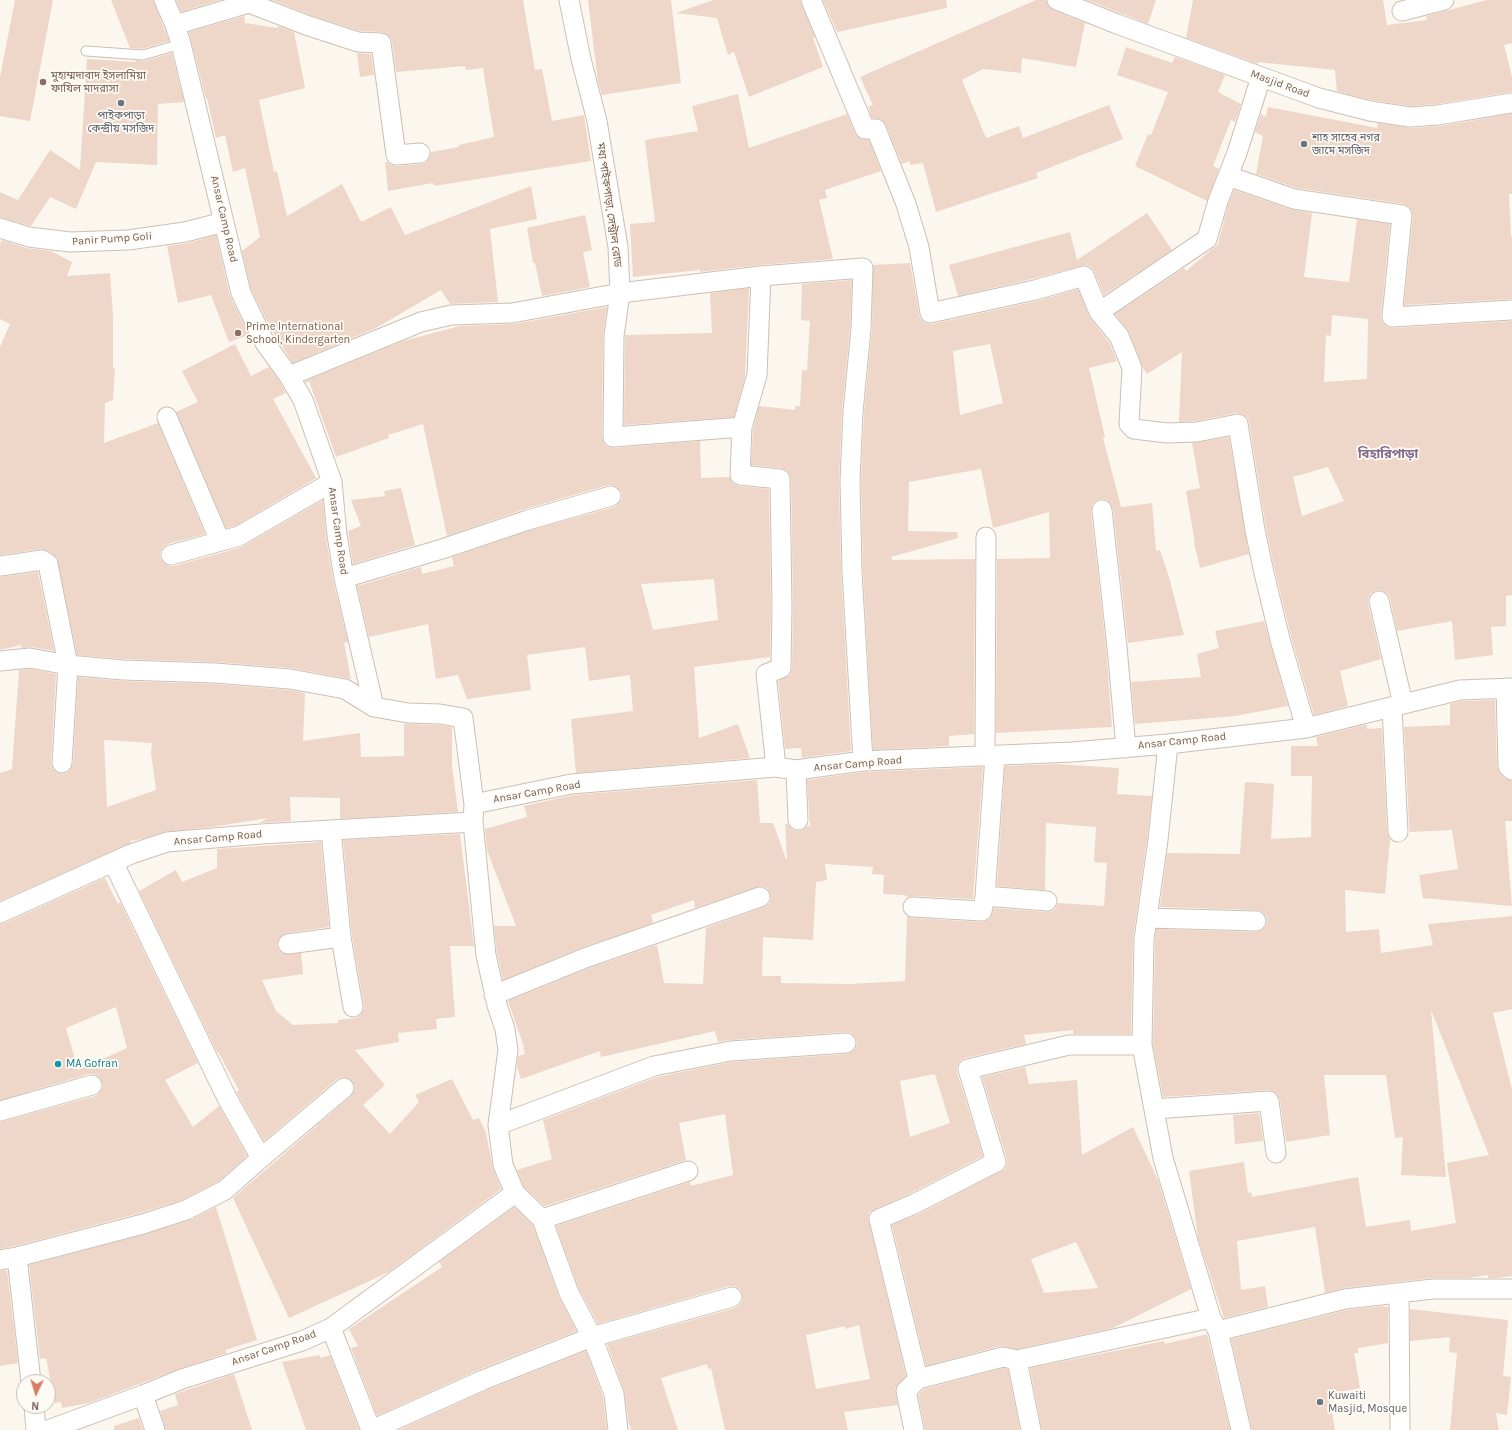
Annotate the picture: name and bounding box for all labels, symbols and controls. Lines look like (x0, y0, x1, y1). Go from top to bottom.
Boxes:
street label: Masjid Road (1248, 67, 1312, 101)
place label: মুহাম্মদাবাদ ইসলামিয়া ফাযিল মাদরাসা (51, 69, 146, 95)
marker: মুহাম্মদাবাদ ইসলামিয়া ফাযিল মাদরাসা (38, 77, 48, 87)
marker: পাইকপাড়া কেন্দ্রীয় মসজিদ (116, 98, 126, 108)
place label: পাইকপাড়া কেন্দ্রীয় মসজিদ (88, 109, 154, 135)
place label: শাহ সাহেব নগর জামে মসজিদ (1312, 131, 1380, 157)
marker: শাহ সাহেব নগর জামে মসজিদ (1299, 139, 1309, 149)
street label: মধ্য পাইকপাড়া, সেন্ট্রাল রোড (594, 142, 624, 268)
street label: Ansar Camp Road (208, 174, 240, 264)
street label: Panir Pump Goli (72, 230, 152, 248)
place label: Prime International School, Kindergarten (246, 320, 350, 346)
marker: Prime International School, Kindergarten (233, 328, 243, 338)
district label: বিহারিপাড়া (1358, 446, 1418, 462)
street label: Ansar Camp Road (325, 486, 351, 576)
street label: Ansar Camp Road (1137, 730, 1227, 752)
street label: Ansar Camp Road (813, 754, 903, 774)
street label: Ansar Camp Road (492, 778, 582, 806)
street label: Ansar Camp Road (173, 828, 263, 848)
place label: MA Gofran (66, 1057, 118, 1071)
marker: MA Gofran (53, 1059, 63, 1069)
street label: Ansar Camp Road (230, 1327, 318, 1369)
north arrow (16, 1374, 56, 1414)
place label: Kuwaiti Masjid, Mosque (1328, 1389, 1407, 1415)
marker: Kuwaiti Masjid, Mosque (1315, 1397, 1325, 1407)
text: N (31, 1399, 40, 1412)

